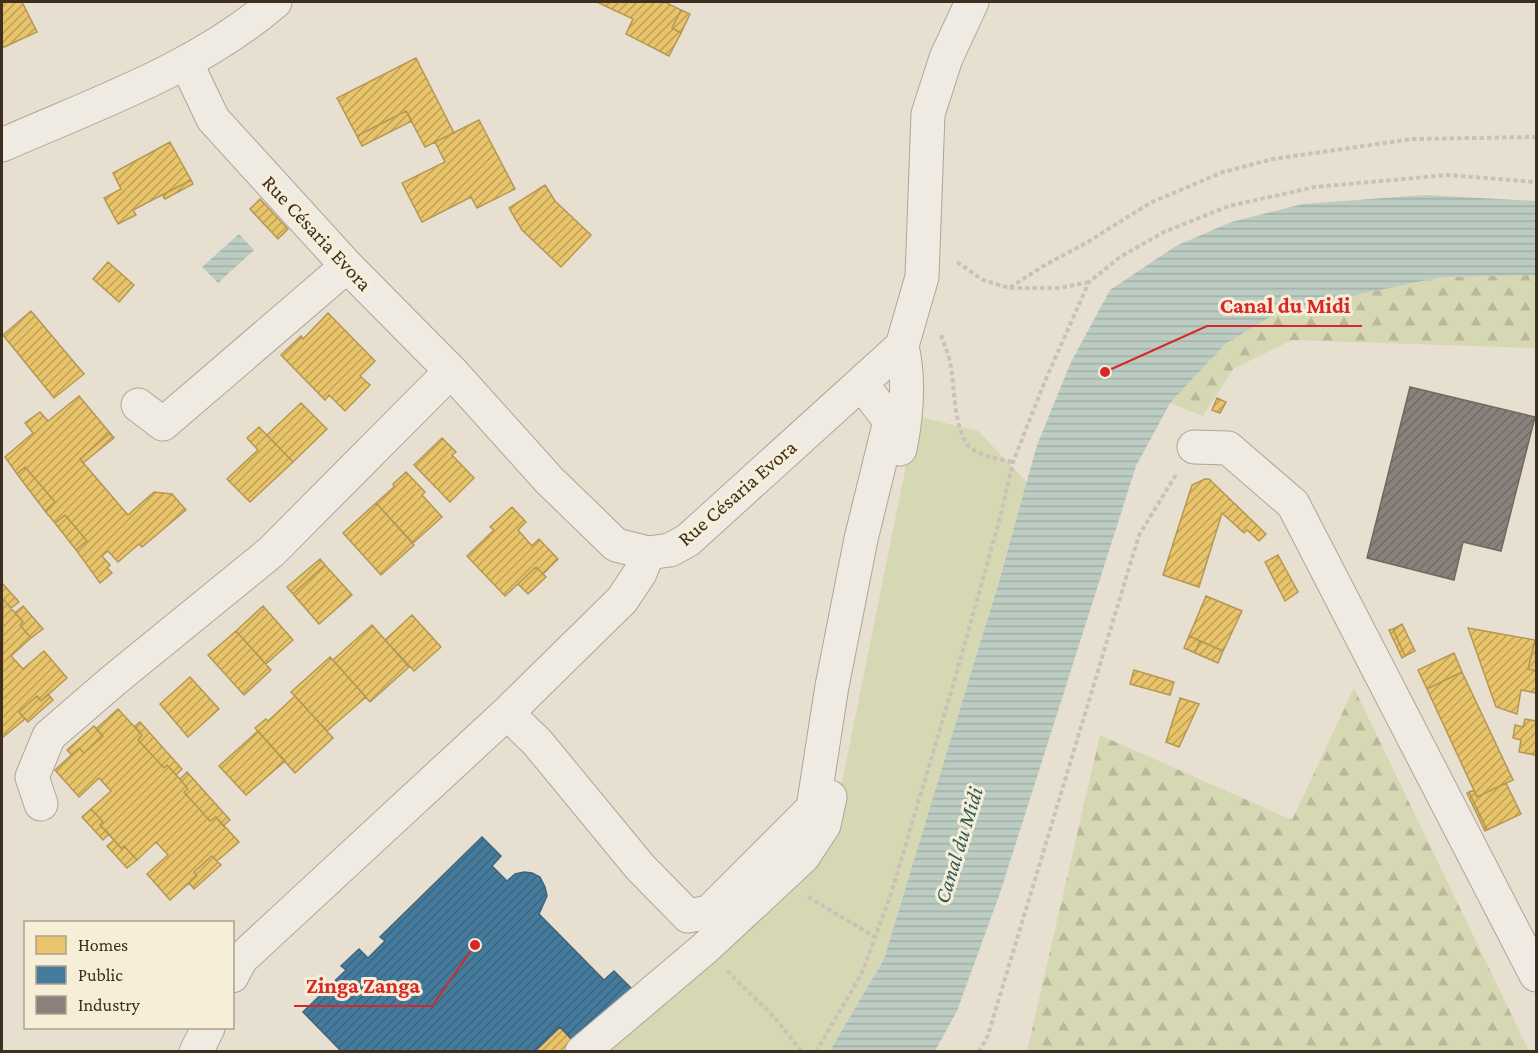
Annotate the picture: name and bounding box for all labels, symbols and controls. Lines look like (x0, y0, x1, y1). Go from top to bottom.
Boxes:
street label: Rue Césaria Evora (257, 170, 377, 296)
callout: Canal du Midi (1207, 286, 1362, 326)
text: Canal du Midi (1220, 293, 1351, 318)
street label: Rue Césaria Evora (673, 435, 801, 551)
water label: Canal du Midi (929, 784, 988, 906)
legend (24, 921, 234, 1029)
text: Homes (78, 935, 128, 955)
text: Public (78, 965, 123, 985)
callout: Zinga Zanga (294, 966, 432, 1006)
text: Zinga Zanga (306, 973, 420, 998)
text: Industry (78, 995, 141, 1015)

